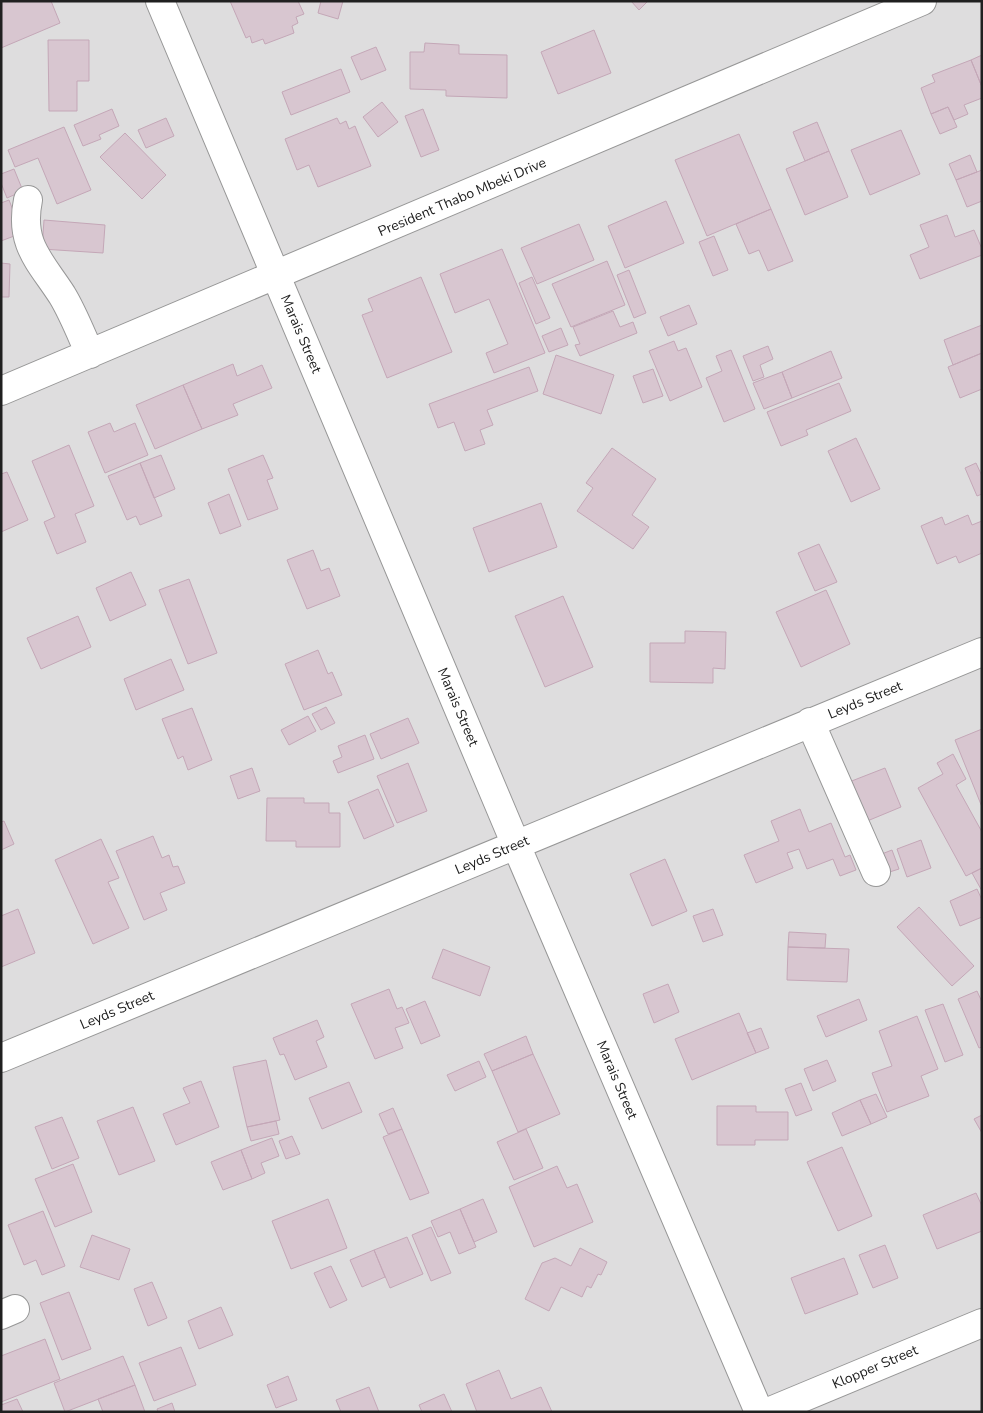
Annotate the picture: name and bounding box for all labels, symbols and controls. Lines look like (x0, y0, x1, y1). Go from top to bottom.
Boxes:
street label: President Thabo Mbeki Drive (375, 153, 549, 241)
street label: Marais Street (276, 292, 326, 376)
street label: Marais Street (433, 665, 483, 749)
street label: Leyds Street (825, 676, 905, 724)
street label: Leyds Street (452, 831, 532, 879)
street label: Leyds Street (77, 986, 157, 1034)
street label: Marais Street (592, 1038, 642, 1122)
street label: Klopper Street (829, 1340, 921, 1394)

